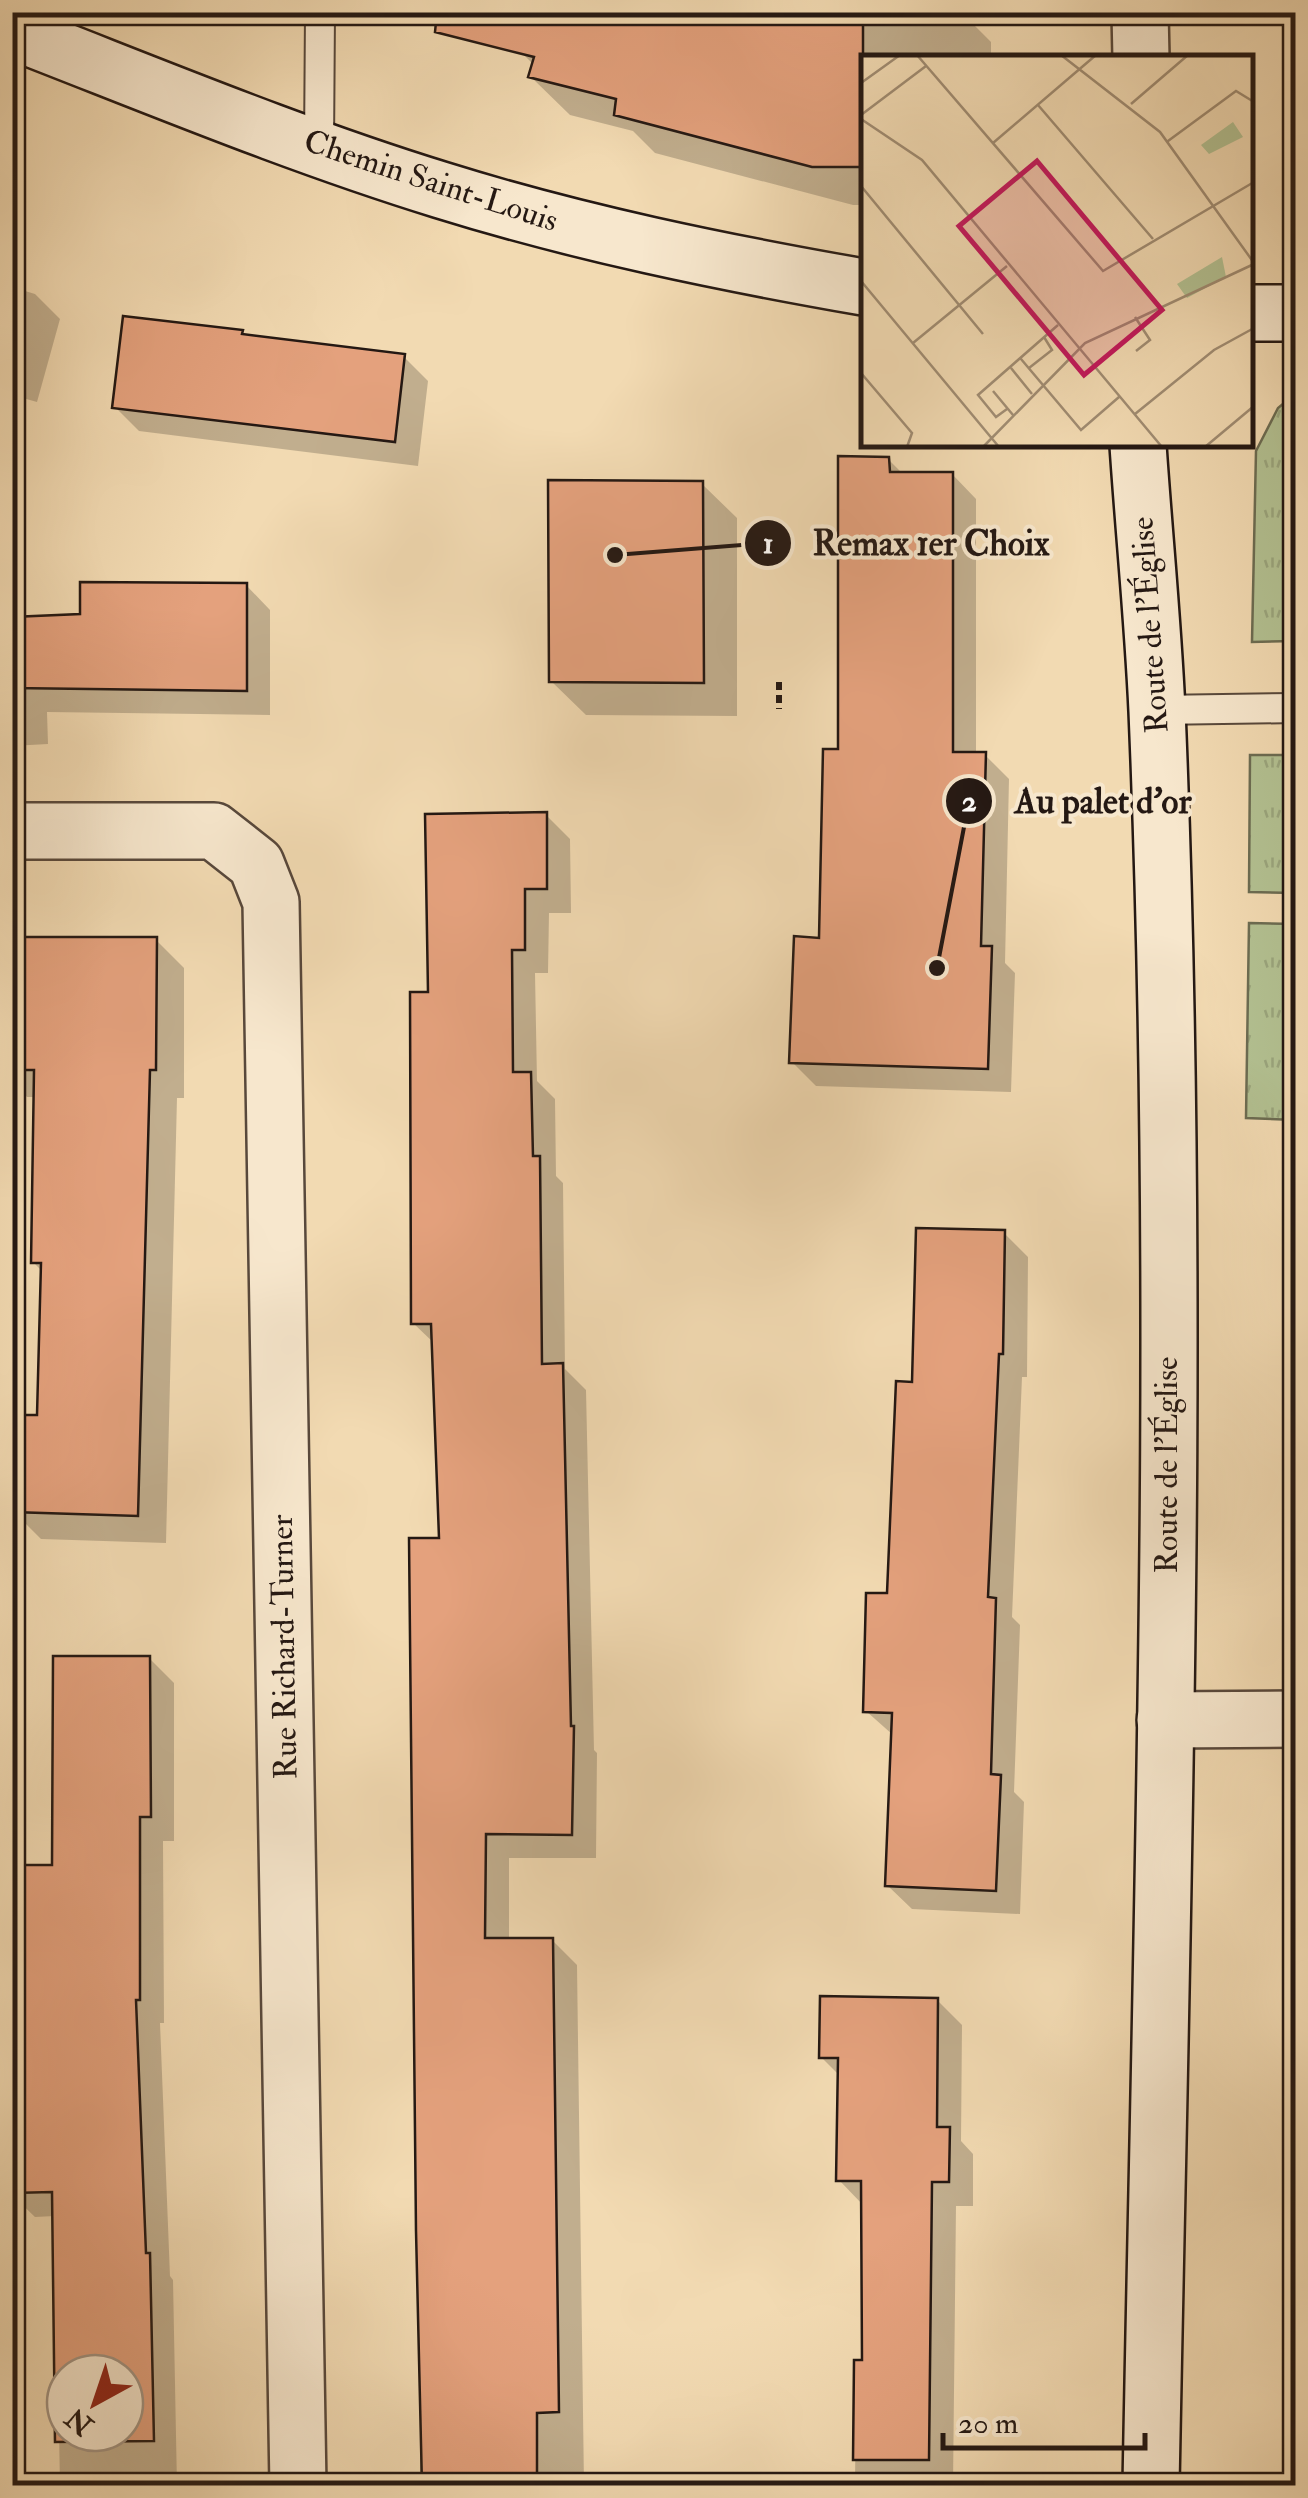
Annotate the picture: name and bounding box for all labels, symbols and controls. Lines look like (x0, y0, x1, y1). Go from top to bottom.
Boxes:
inset map (861, 55, 1253, 448)
street label: Chemin Saint-Louis (299, 121, 563, 241)
callout: Remax 1er Choix (743, 510, 1070, 575)
street label: Route de l'Église (1122, 515, 1178, 735)
text: Remax 1er Choix (813, 522, 1050, 566)
text: 1 (763, 525, 773, 562)
callout: Au palet d'or (944, 768, 1211, 833)
text: Au palet d'or (1013, 780, 1192, 824)
text: 2 (961, 783, 977, 820)
street label: Route de l'Église (1147, 1357, 1187, 1573)
street label: Rue Richard-Turner (262, 1514, 306, 1780)
north arrow (45, 2353, 145, 2453)
scale bar (943, 2388, 1146, 2450)
text: N (58, 2399, 102, 2443)
text: 20 m (958, 2405, 1018, 2442)

